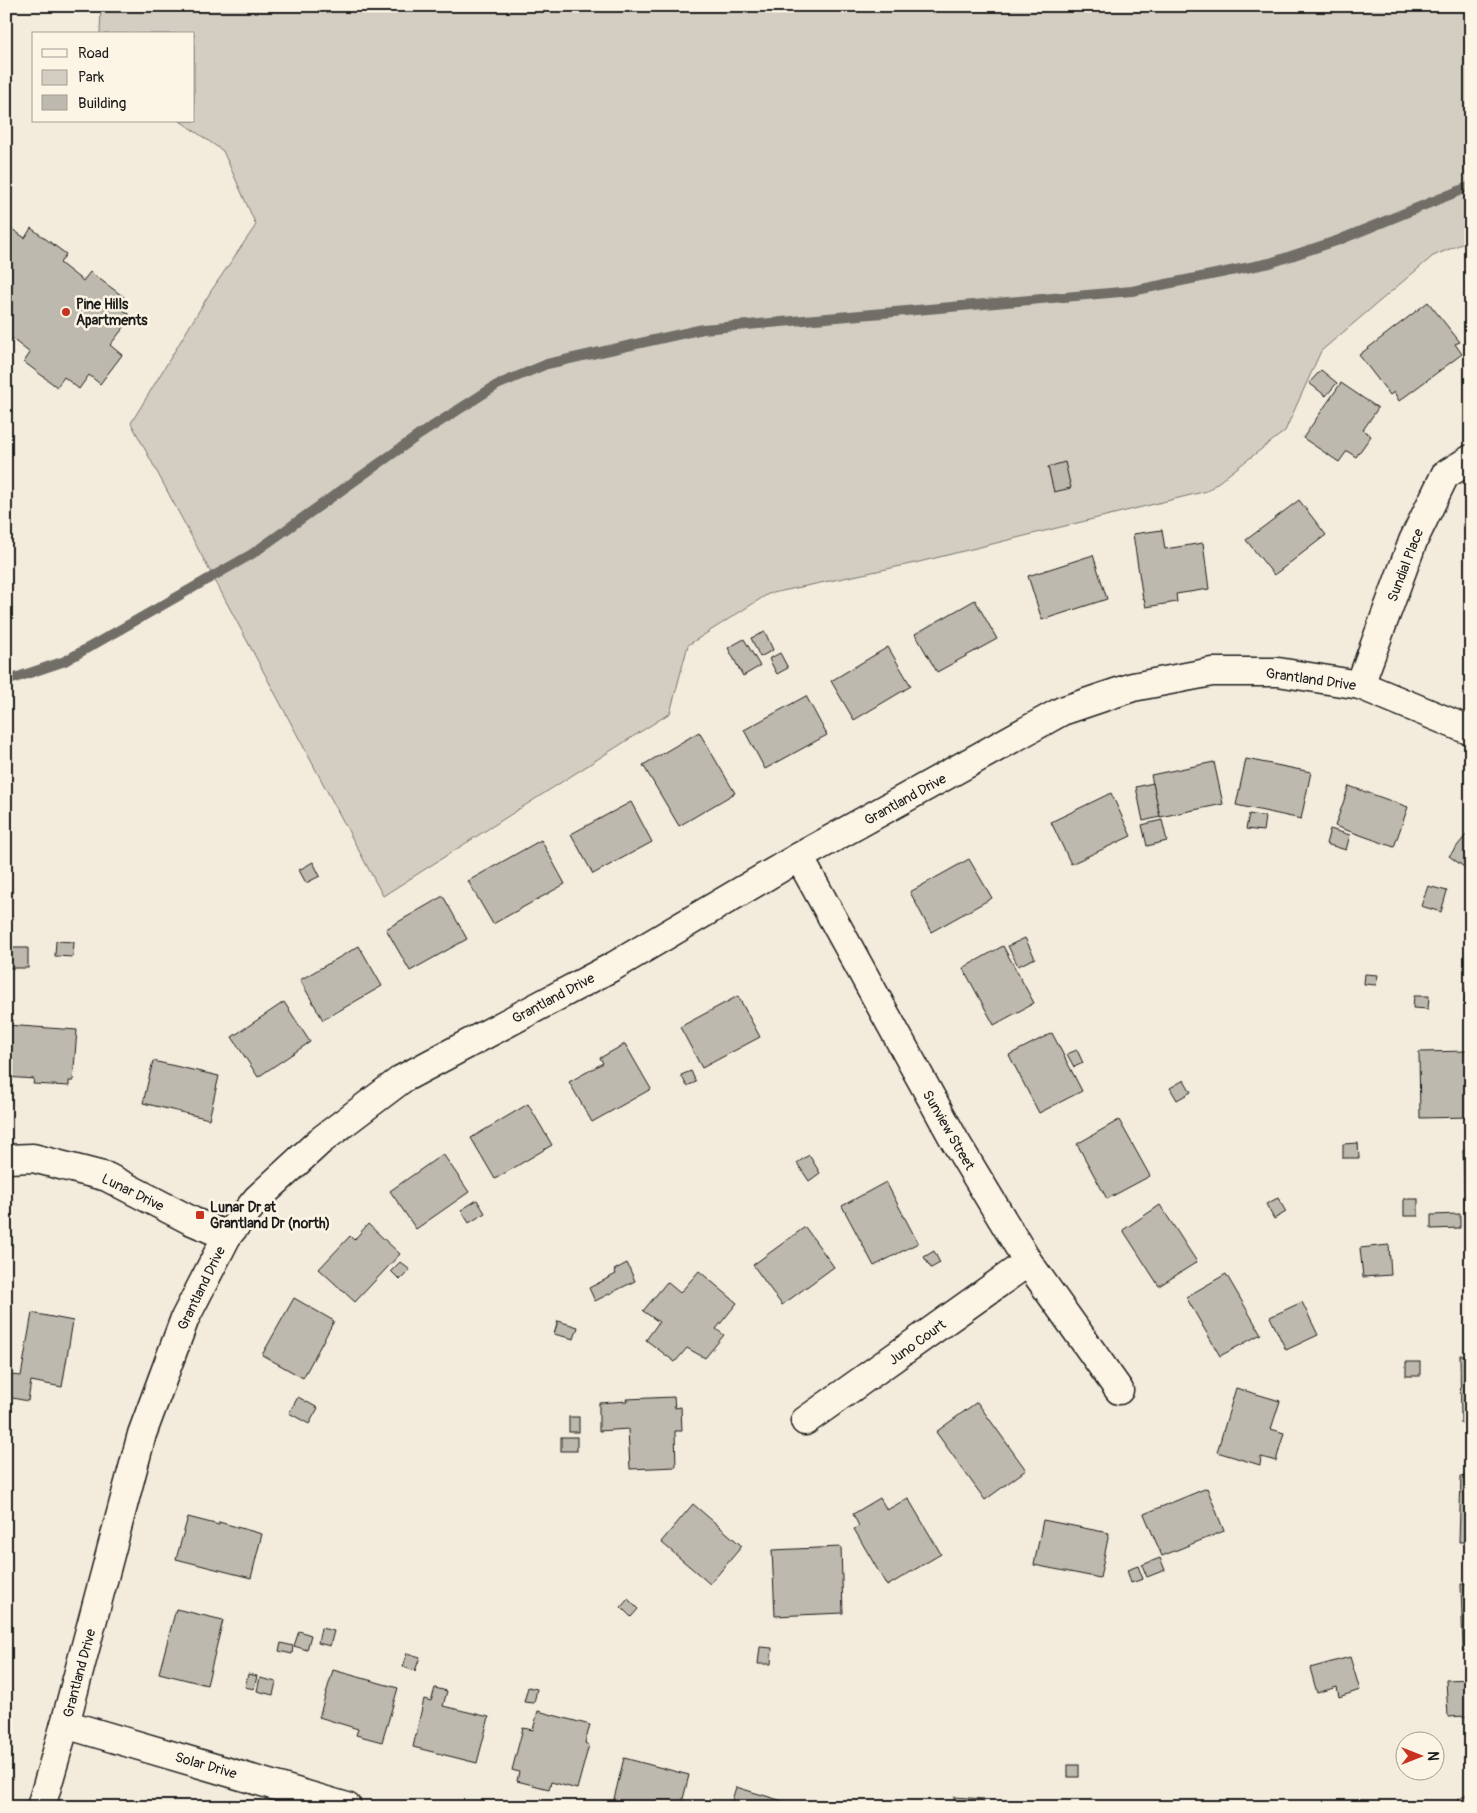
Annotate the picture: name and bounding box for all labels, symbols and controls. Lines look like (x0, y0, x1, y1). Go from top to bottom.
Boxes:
legend (32, 32, 195, 122)
text: Road (78, 44, 109, 63)
text: Park (78, 68, 105, 87)
text: Building (78, 94, 126, 113)
place label: Pine Hills Apartments (76, 296, 148, 329)
marker: Pine Hills Apartments (60, 306, 72, 318)
street label: Sundial Place (1384, 526, 1427, 604)
street label: Grantland Drive (1265, 665, 1357, 694)
street label: Grantland Drive (861, 770, 949, 829)
street label: Grantland Drive (509, 970, 597, 1027)
street label: Sunview Street (919, 1087, 978, 1173)
street label: Lunar Drive (99, 1170, 167, 1215)
place label: Lunar Dr at Grantland Dr (north) (210, 1199, 330, 1232)
marker: Lunar Dr at Grantland Dr (north) (194, 1209, 206, 1221)
street label: Grantland Drive (174, 1244, 229, 1333)
street label: Juno Court (885, 1316, 949, 1369)
street label: Grantland Drive (60, 1627, 99, 1719)
north arrow (1394, 1730, 1444, 1780)
street label: Solar Drive (173, 1749, 239, 1782)
text: N (1424, 1751, 1441, 1761)

